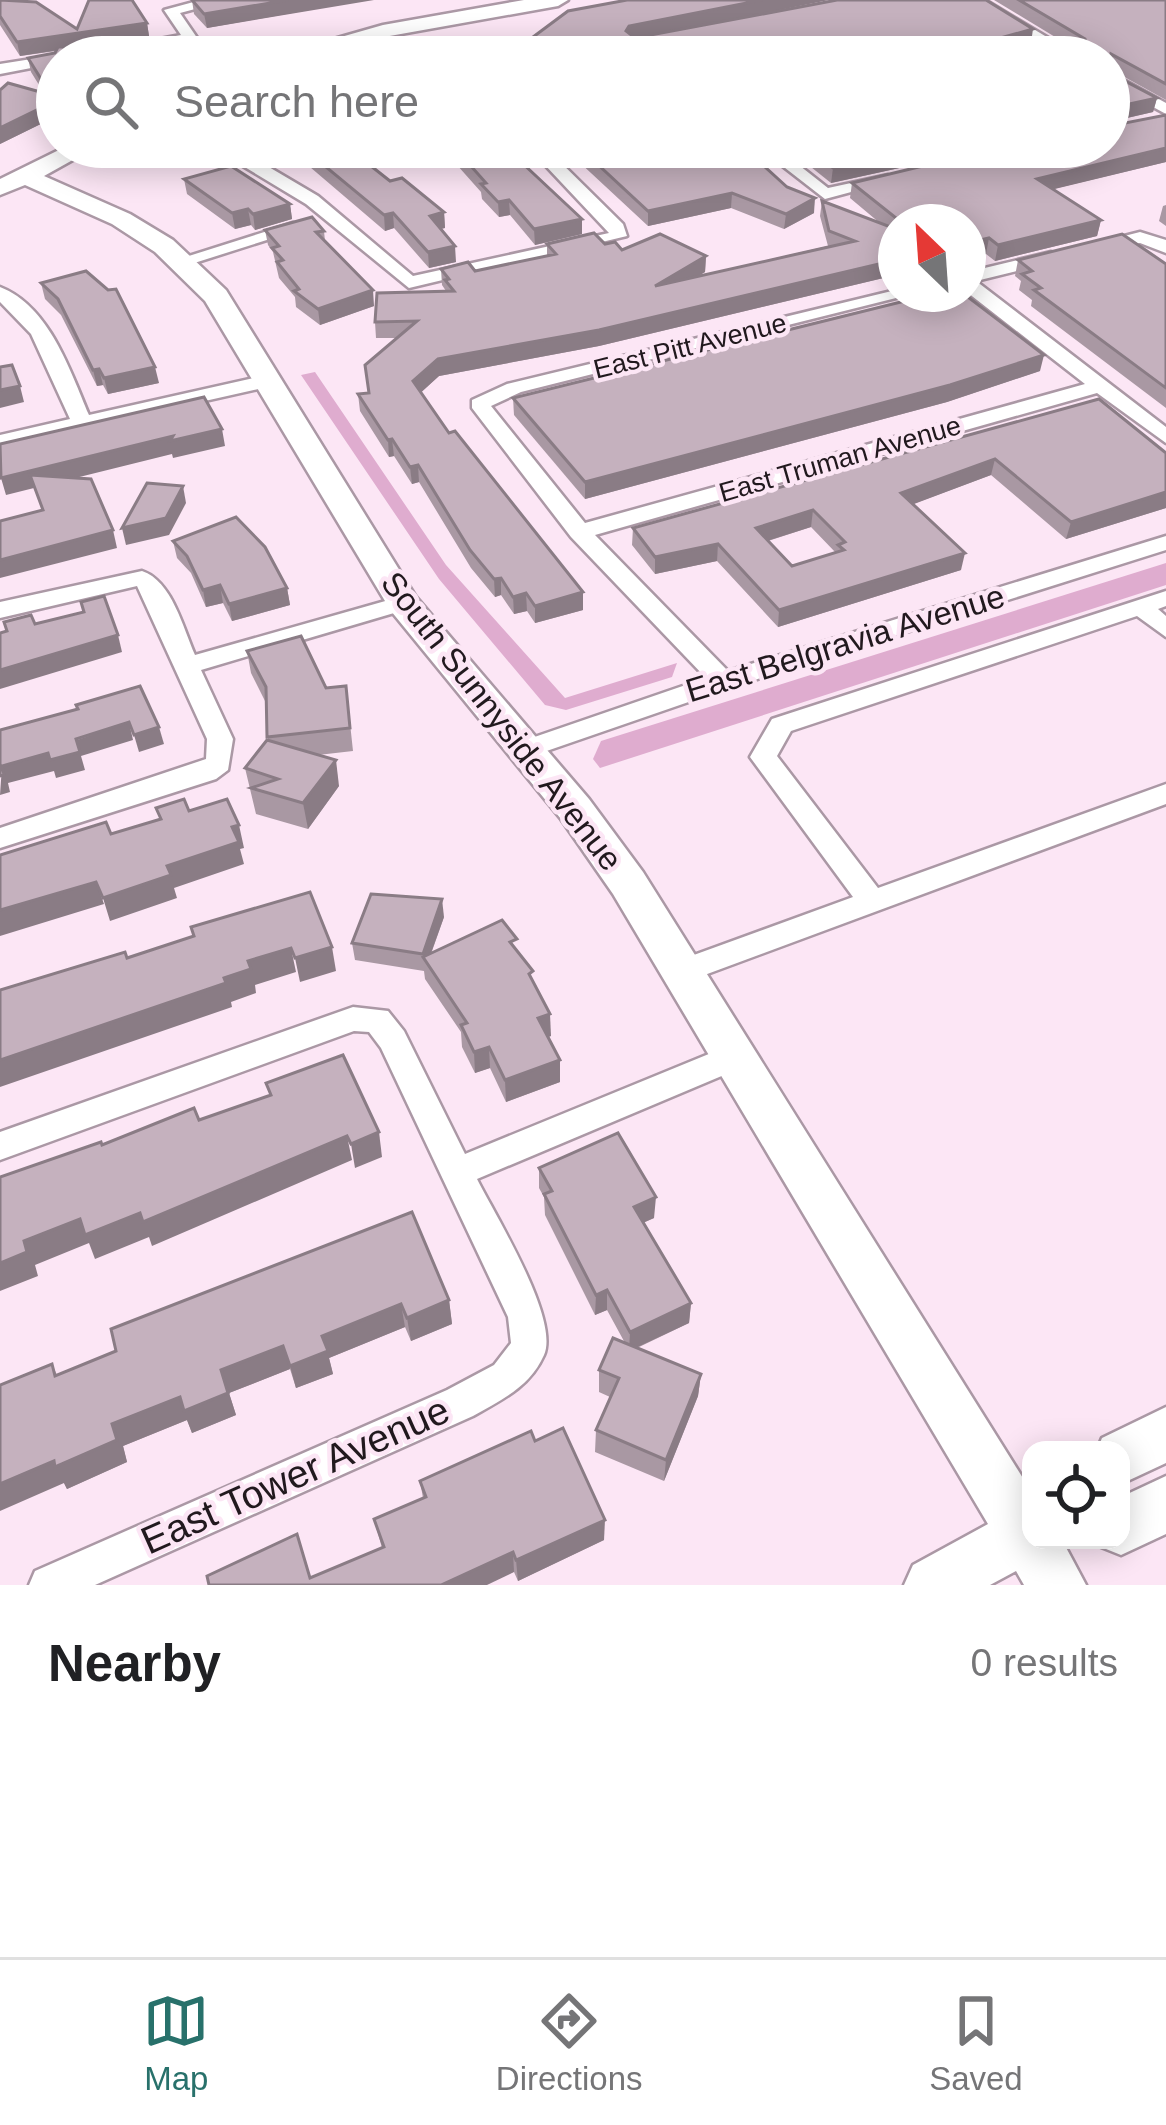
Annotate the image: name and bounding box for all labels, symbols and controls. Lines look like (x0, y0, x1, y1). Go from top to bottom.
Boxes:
search box (36, 36, 1130, 168)
icon: search (78, 69, 144, 135)
text: Search here (174, 76, 419, 127)
north arrow (878, 204, 986, 312)
street label: East Pitt Avenue (590, 308, 790, 384)
street label: East Truman Avenue (716, 410, 964, 508)
street label: South Sunnyside Avenue (374, 565, 630, 877)
street label: East Belgravia Avenue (681, 577, 1009, 709)
street label: East Tower Avenue (134, 1388, 456, 1562)
map controls (1022, 1441, 1130, 1549)
button: locate (1022, 1441, 1130, 1549)
text: Nearby (48, 1635, 221, 1692)
text: 0 results (971, 1641, 1118, 1684)
tab: Map (143, 1988, 209, 2098)
tab: Directions (496, 1988, 643, 2098)
tab: Saved (929, 1988, 1023, 2098)

